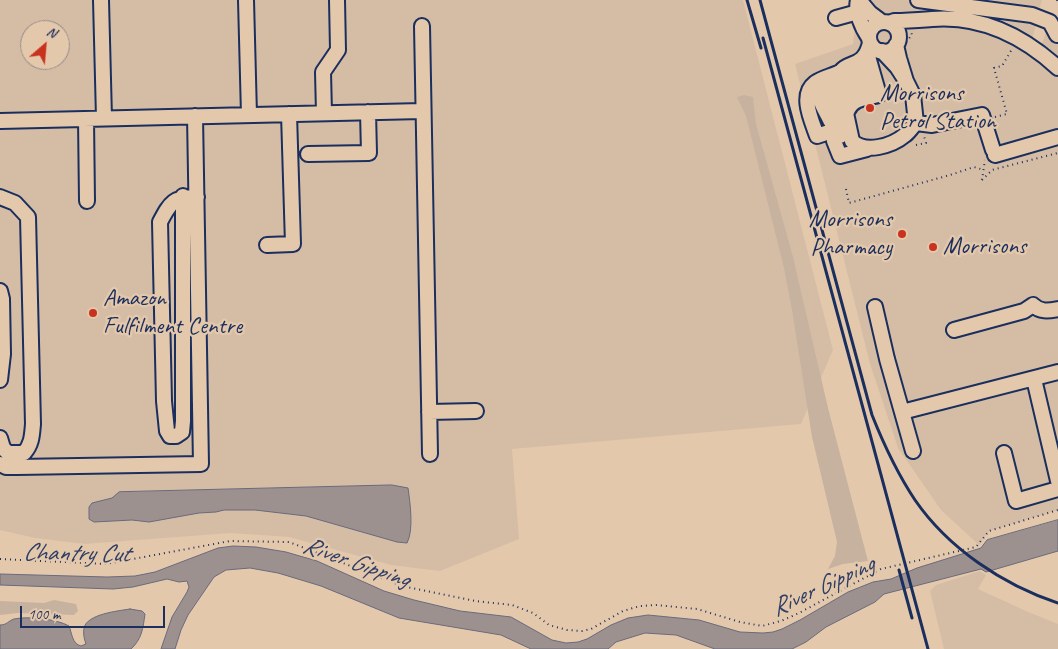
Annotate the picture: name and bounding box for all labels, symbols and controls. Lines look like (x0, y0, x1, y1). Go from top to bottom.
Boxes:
north arrow (20, 20, 70, 70)
text: N (44, 23, 59, 42)
place label: Morrisons Petrol Station (880, 80, 996, 136)
marker: Morrisons Petrol Station (864, 102, 876, 114)
place label: Morrisons Pharmacy (809, 206, 892, 262)
marker: Morrisons Pharmacy (896, 228, 908, 240)
place label: Morrisons (943, 233, 1026, 261)
marker: Morrisons (927, 241, 939, 253)
place label: Amazon Fulfilment Centre (103, 285, 242, 341)
marker: Amazon Fulfilment Centre (87, 307, 99, 319)
water label: River Gipping (299, 531, 413, 595)
water label: Chantry Cut (22, 538, 130, 570)
water label: River Gipping (767, 550, 879, 624)
scale bar (22, 596, 168, 628)
text: 100 m (28, 605, 60, 624)

